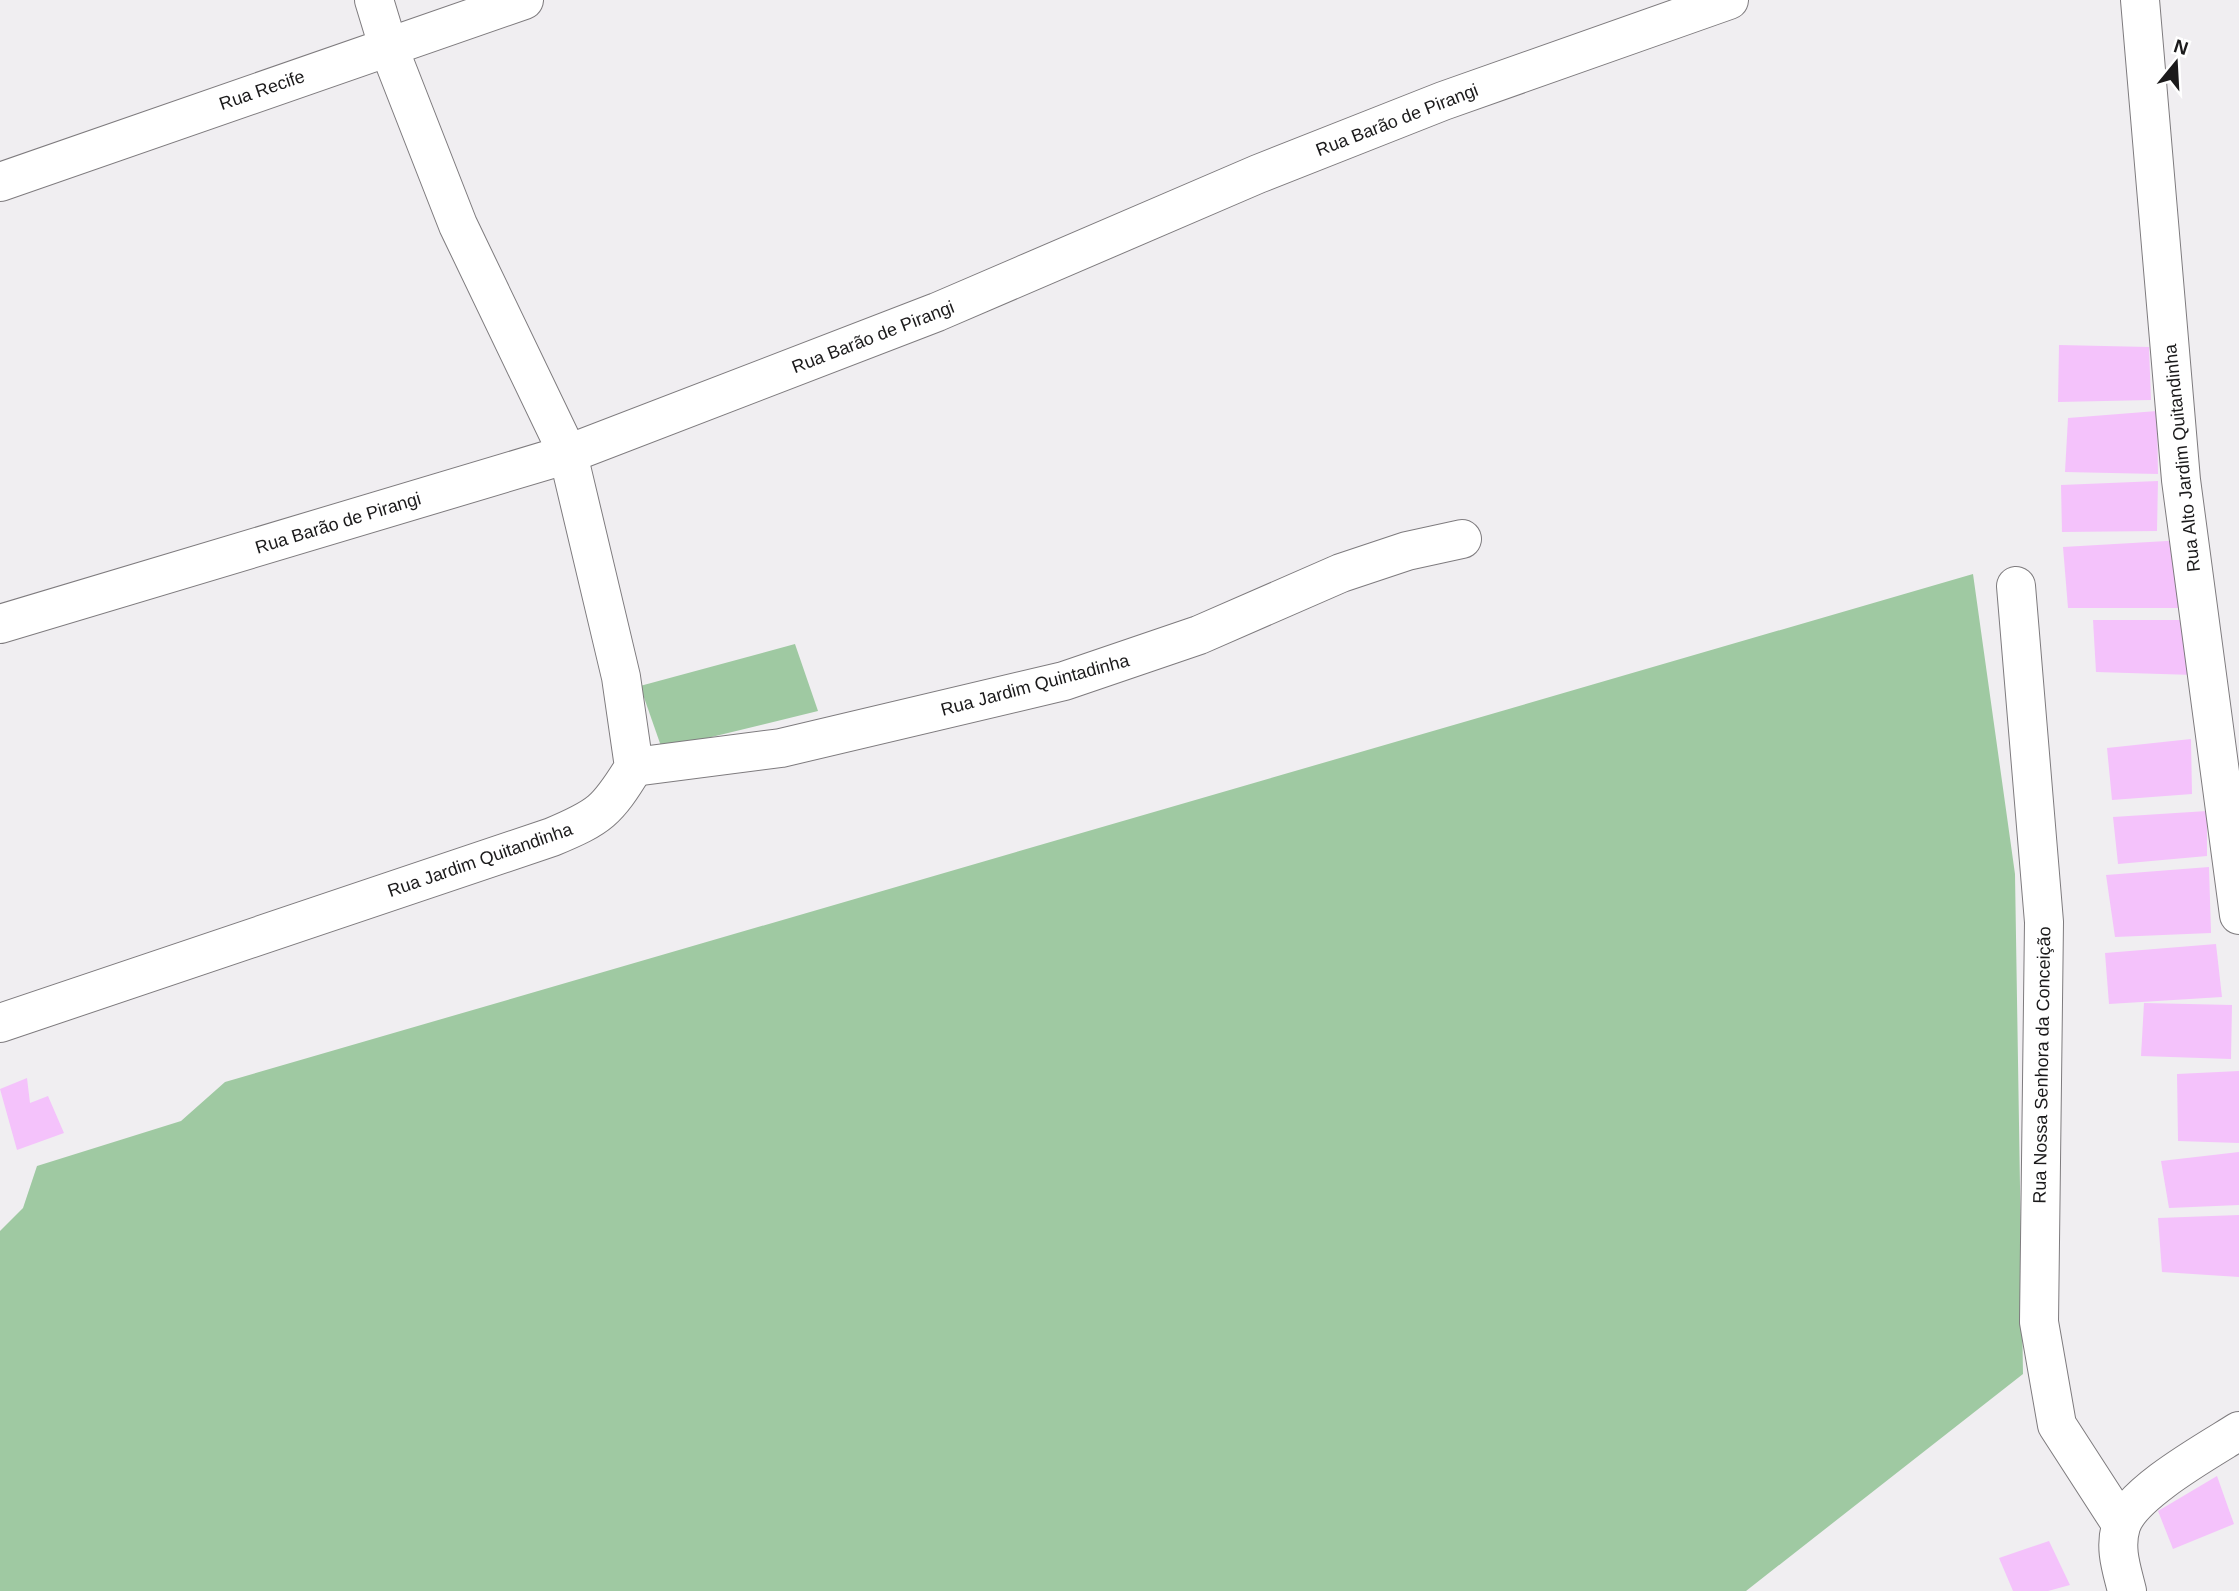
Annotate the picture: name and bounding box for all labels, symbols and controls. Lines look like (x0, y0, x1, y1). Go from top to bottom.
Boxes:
north arrow (2141, 28, 2211, 98)
text: N (2171, 35, 2191, 59)
street label: Rua Recife (217, 66, 307, 114)
street label: Rua Barão de Pirangi (1313, 80, 1481, 160)
street label: Rua Barão de Pirangi (789, 297, 957, 377)
street label: Rua Alto Jardim Quitandinha (2160, 342, 2204, 573)
street label: Rua Barão de Pirangi (253, 488, 423, 558)
street label: Rua Jardim Quintadinha (939, 650, 1132, 720)
street label: Rua Jardim Quitandinha (385, 819, 576, 901)
street label: Rua Nossa Senhora da Conceição (2030, 926, 2054, 1204)

